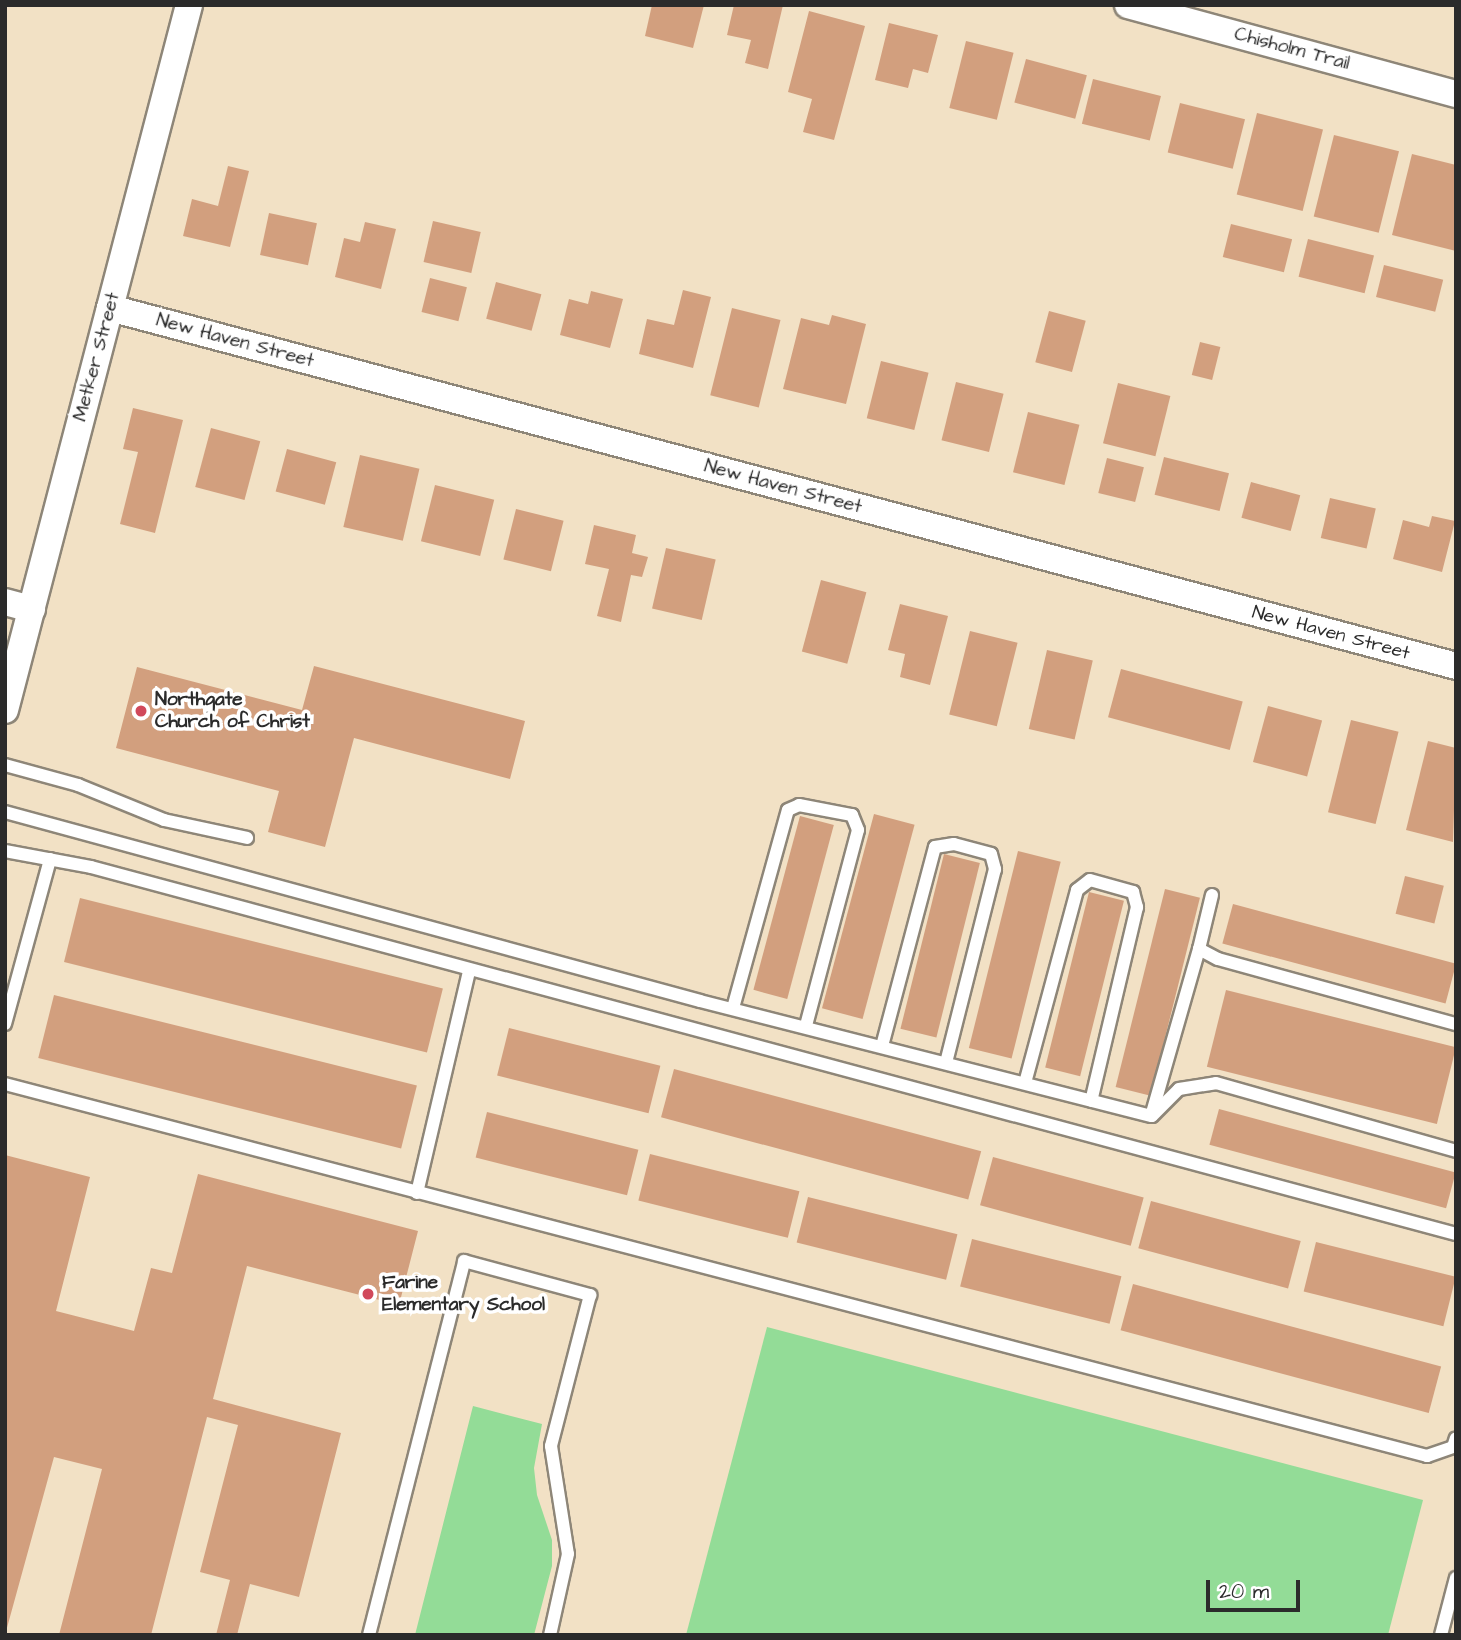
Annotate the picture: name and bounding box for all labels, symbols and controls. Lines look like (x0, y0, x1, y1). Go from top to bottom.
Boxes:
street label: Chisholm Trail (1232, 23, 1352, 75)
street label: Metker Street (69, 290, 125, 424)
street label: New Haven Street (154, 309, 316, 373)
street label: New Haven Street (702, 455, 864, 519)
street label: New Haven Street (1250, 601, 1412, 665)
place label: Northgate Church of Christ (155, 689, 310, 733)
marker: Northgate Church of Christ (133, 703, 149, 719)
place label: Farine Elementary School (382, 1272, 545, 1316)
marker: Farine Elementary School (360, 1286, 376, 1302)
scale bar (1209, 1566, 1304, 1610)
text: 20 m (1219, 1577, 1269, 1606)

